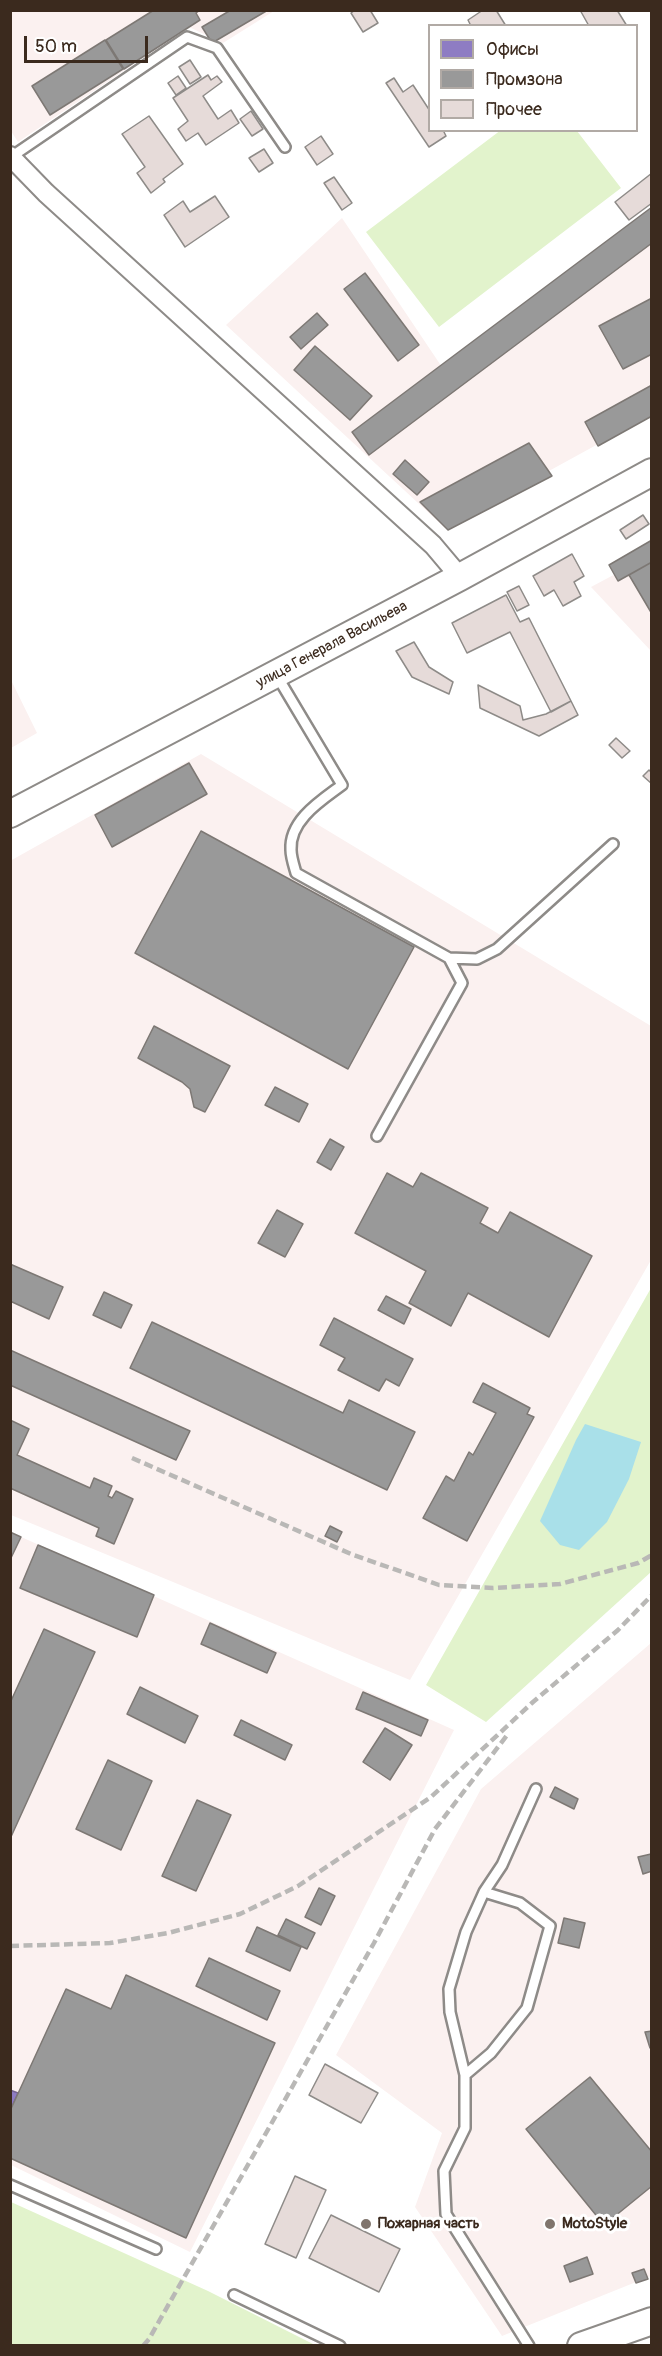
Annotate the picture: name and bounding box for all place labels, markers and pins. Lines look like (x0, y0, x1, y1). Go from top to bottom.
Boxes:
place label: Пожарная часть (378, 2215, 480, 2233)
place label: MotoStyle (562, 2215, 627, 2233)
marker: Пожарная часть (359, 2217, 373, 2231)
marker: MotoStyle (543, 2217, 557, 2231)

